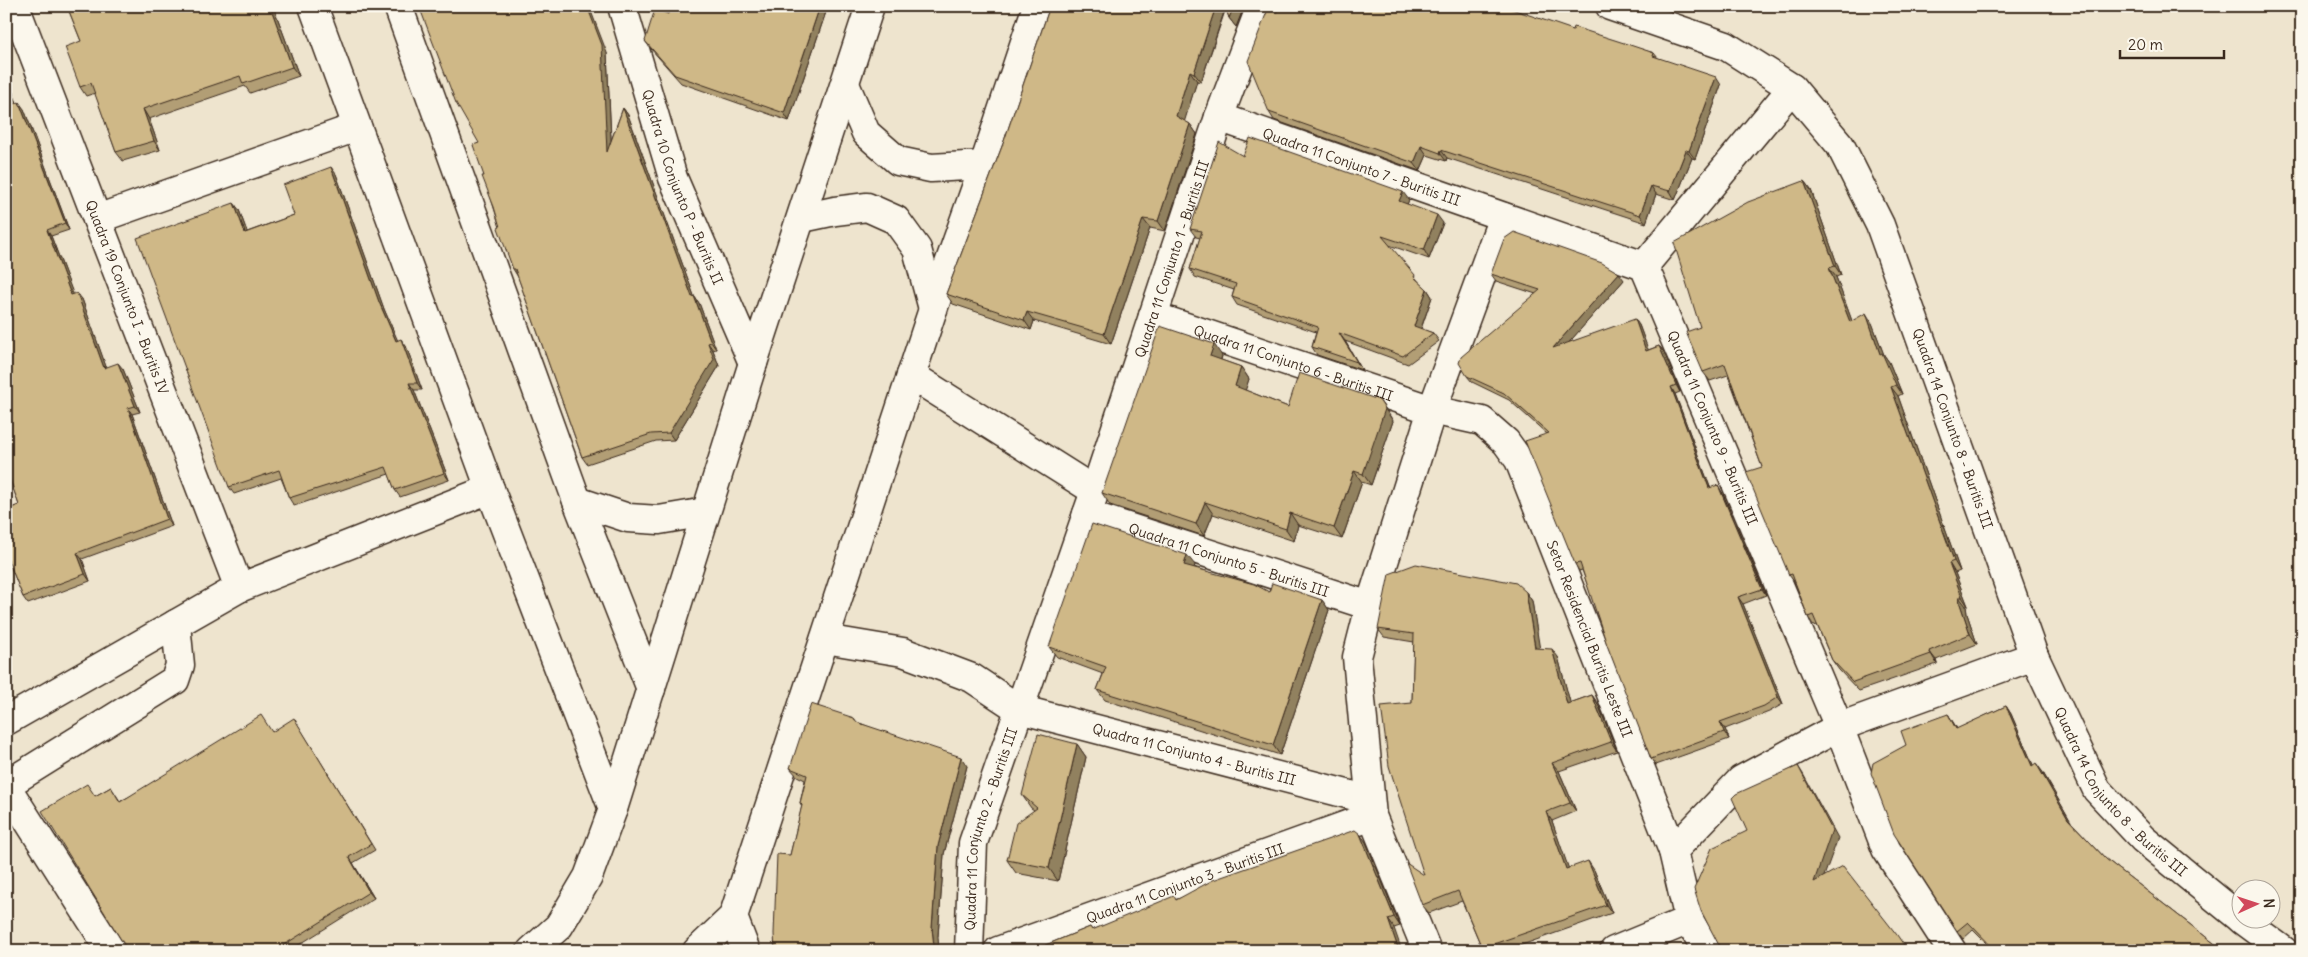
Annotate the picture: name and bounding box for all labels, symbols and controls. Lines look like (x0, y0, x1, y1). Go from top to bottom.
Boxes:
scale bar (2120, 28, 2224, 60)
text: 20 m (2128, 35, 2163, 54)
street label: Quadra 10 Conjunto P - Buritis II (638, 87, 727, 287)
street label: Quadra 11 Conjunto 7 - Buritis III (1260, 124, 1463, 210)
street label: Quadra 11 Conjunto 1 - Buritis III (1131, 158, 1213, 360)
street label: Quadra 19 Conjunto I - Buritis IV (82, 198, 173, 397)
street label: Quadra 11 Conjunto 6 - Buritis III (1191, 321, 1395, 405)
street label: Quadra 14 Conjunto 8 - Buritis III (1909, 326, 1997, 531)
street label: Quadra 11 Conjunto 9 - Buritis III (1663, 328, 1762, 528)
street label: Quadra 11 Conjunto 5 - Buritis III (1126, 519, 1331, 601)
street label: Setor Residencial Buritis Leste III (1543, 538, 1636, 740)
street label: Quadra 14 Conjunto 8 - Buritis III (2050, 704, 2191, 880)
street label: Quadra 11 Conjunto 4 - Buritis III (1090, 719, 1298, 789)
street label: Quadra 11 Conjunto 2 - Buritis III (961, 725, 1021, 931)
street label: Quadra 11 Conjunto 3 - Buritis III (1084, 839, 1287, 927)
north arrow (2230, 880, 2280, 930)
text: N (2260, 898, 2278, 909)

